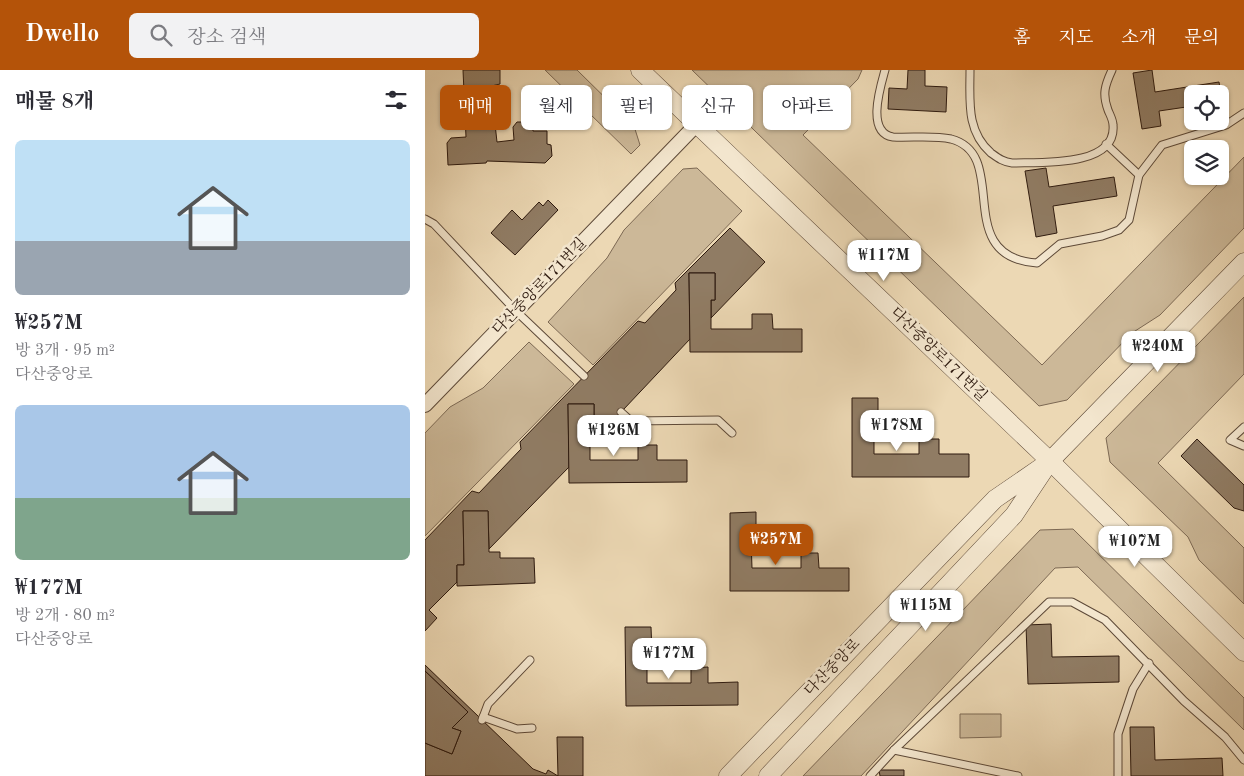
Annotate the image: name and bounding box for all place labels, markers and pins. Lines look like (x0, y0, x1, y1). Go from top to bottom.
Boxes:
pin: ₩117M (849, 240, 919, 282)
pin: ₩240M (1123, 330, 1193, 373)
pin: ₩178M (862, 410, 932, 452)
pin: ₩126M (579, 414, 649, 457)
pin: ₩257M (741, 524, 811, 566)
pin: ₩107M (1100, 526, 1170, 568)
pin: ₩115M (891, 590, 961, 632)
pin: ₩177M (634, 638, 704, 680)

